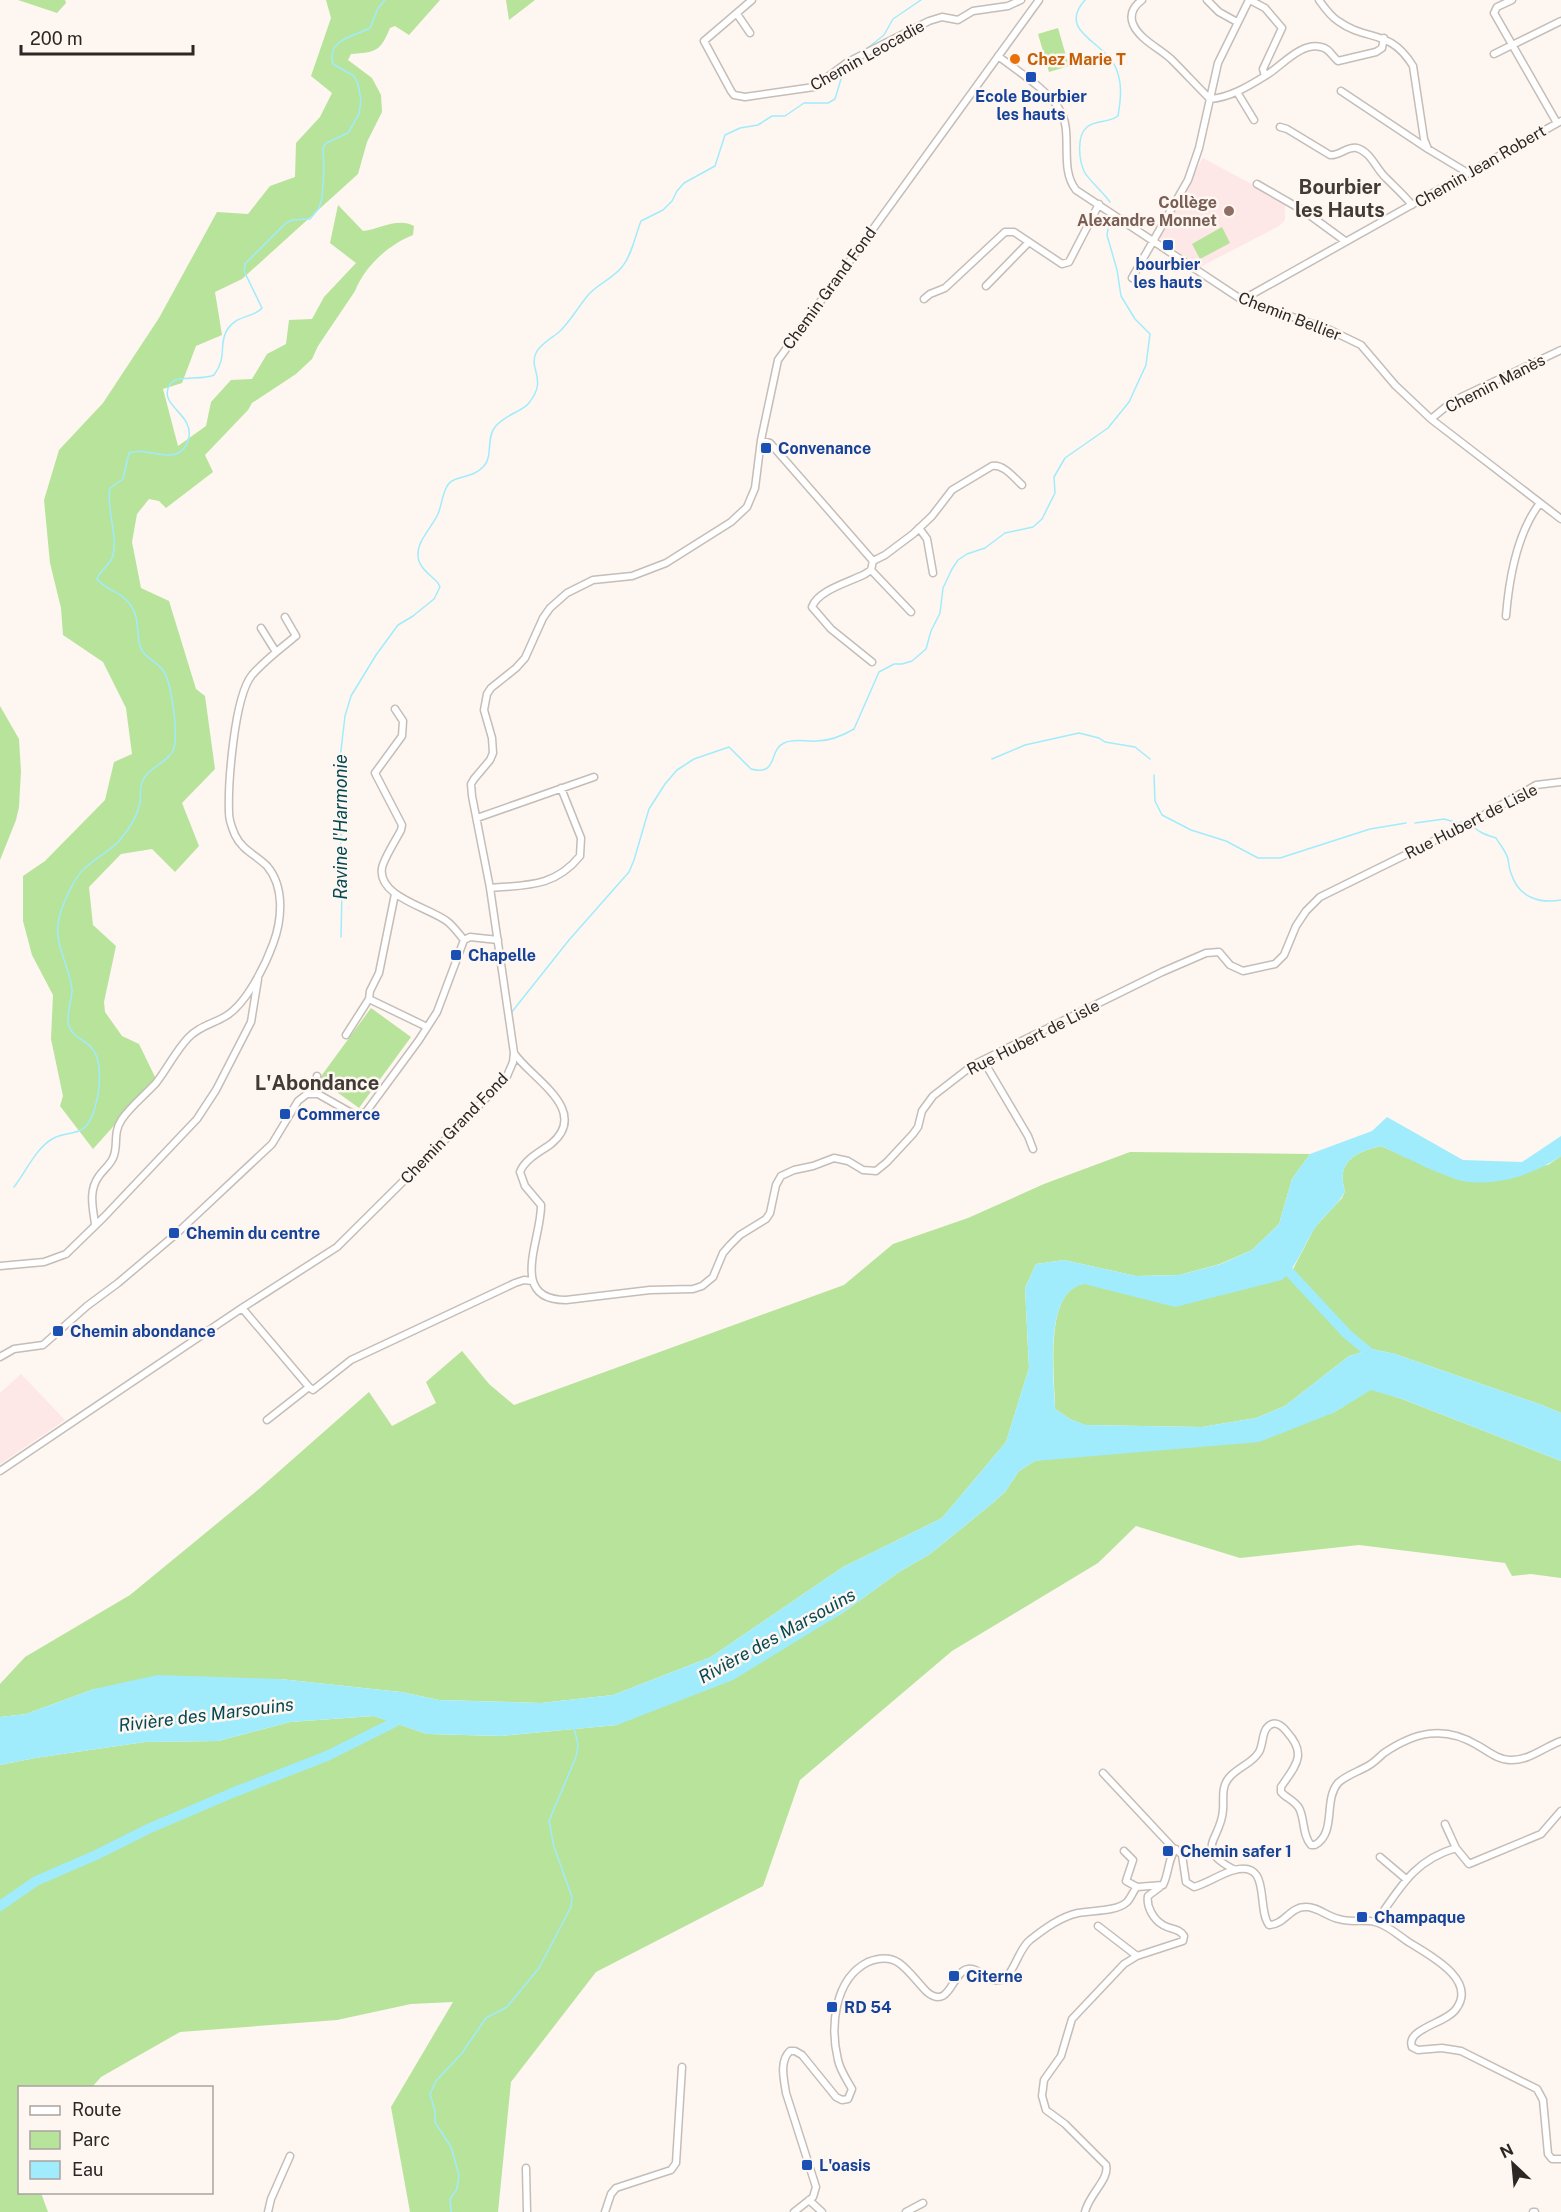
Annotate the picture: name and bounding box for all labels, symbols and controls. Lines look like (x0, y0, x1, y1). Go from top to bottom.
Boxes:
street label: Chemin Leocadie (807, 16, 928, 95)
scale bar (21, 18, 194, 56)
text: 200 m (30, 28, 83, 49)
place label: Chez Marie T (1027, 50, 1126, 69)
marker: Chez Marie T (1008, 52, 1022, 66)
marker: Ecole Bourbier les hauts (1024, 70, 1038, 84)
place label: Ecole Bourbier les hauts (975, 87, 1087, 124)
street label: Chemin Jean Robert (1411, 121, 1549, 212)
district label: Bourbier les Hauts (1295, 175, 1385, 222)
place label: Collège Alexandre Monnet (1077, 193, 1217, 230)
marker: Collège Alexandre Monnet (1222, 204, 1236, 218)
street label: Chemin Grand Fond (779, 223, 880, 353)
marker: bourbier les hauts (1161, 238, 1175, 252)
place label: bourbier les hauts (1134, 255, 1202, 292)
street label: Chemin Bellier (1236, 288, 1344, 345)
street label: Chemin Manès (1442, 350, 1548, 417)
place label: Convenance (778, 439, 871, 458)
marker: Convenance (759, 441, 773, 455)
water label: Ravine l'Harmonie (330, 754, 351, 900)
street label: Rue Hubert de Lisle (1402, 780, 1541, 863)
place label: Chapelle (468, 946, 536, 965)
marker: Chapelle (449, 948, 463, 962)
street label: Rue Hubert de Lisle (964, 996, 1103, 1079)
street label: Chemin Grand Fond (397, 1069, 512, 1188)
district label: L'Abondance (255, 1071, 379, 1095)
place label: Commerce (297, 1105, 380, 1124)
marker: Commerce (278, 1107, 292, 1121)
place label: Chemin du centre (186, 1224, 320, 1243)
marker: Chemin du centre (167, 1226, 181, 1240)
place label: Chemin abondance (70, 1322, 216, 1341)
marker: Chemin abondance (51, 1324, 65, 1338)
water label: Rivière des Marsouins (695, 1584, 859, 1687)
water label: Rivière des Marsouins (117, 1693, 295, 1736)
place label: Chemin safer 1 (1180, 1842, 1292, 1861)
marker: Chemin safer 1 (1161, 1844, 1175, 1858)
place label: Champaque (1374, 1908, 1466, 1927)
marker: Champaque (1355, 1910, 1369, 1924)
place label: Citerne (966, 1967, 1023, 1986)
marker: Citerne (947, 1969, 961, 1983)
place label: RD 54 (844, 1998, 892, 2017)
marker: RD 54 (825, 2000, 839, 2014)
legend (18, 2086, 213, 2194)
text: Route (72, 2099, 121, 2120)
text: Parc (72, 2129, 110, 2150)
north arrow (1483, 2134, 1543, 2194)
text: N (1497, 2140, 1516, 2162)
place label: L'oasis (819, 2156, 871, 2175)
marker: L'oasis (800, 2158, 814, 2172)
text: Eau (72, 2159, 103, 2180)

